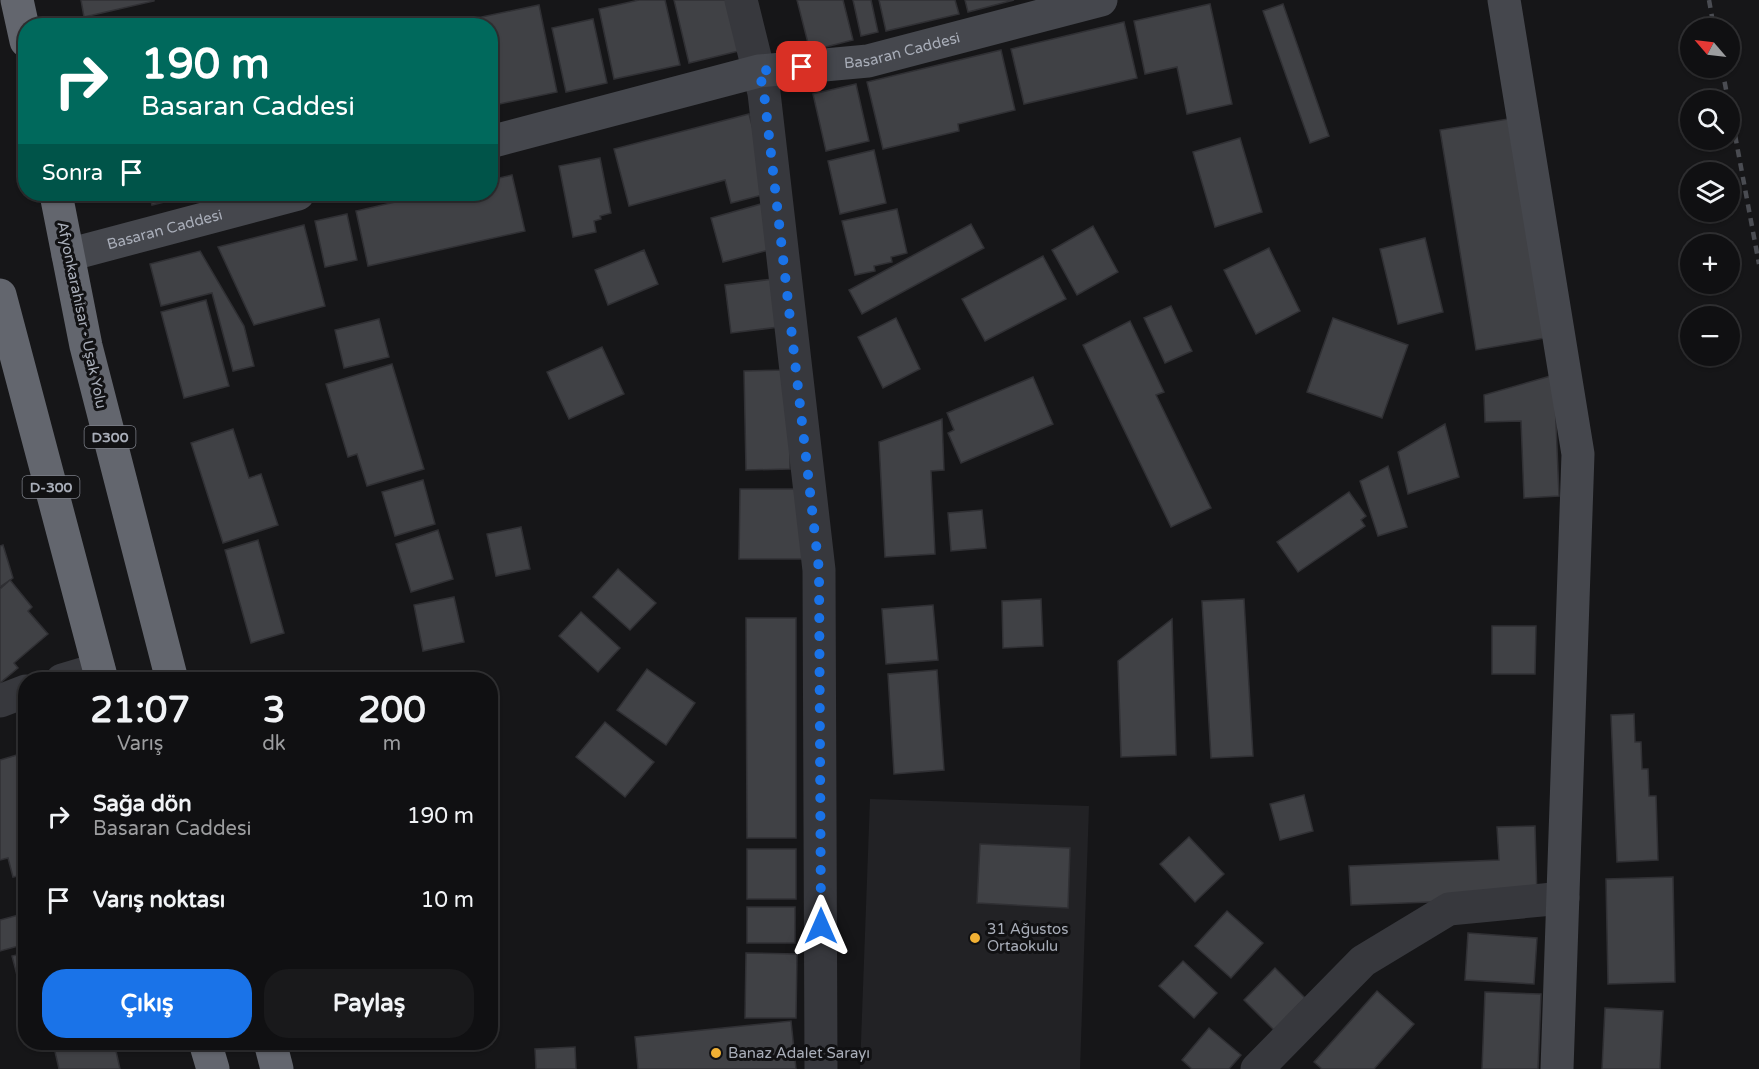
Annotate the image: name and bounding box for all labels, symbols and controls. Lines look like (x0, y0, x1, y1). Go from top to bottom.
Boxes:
north arrow (1680, 18, 1740, 78)
map controls (1680, 18, 1740, 366)
street label: Basaran Caddesi (843, 28, 962, 72)
text: 190 m (141, 39, 270, 90)
pin (776, 41, 827, 92)
icon: right (42, 42, 120, 120)
icon: arrive (785, 50, 818, 83)
text: Basaran Caddesi (141, 90, 355, 123)
button: search (1680, 90, 1740, 150)
icon: arrive (115, 156, 148, 189)
text: Sonra (42, 160, 103, 186)
button: layers (1680, 162, 1740, 222)
street label: Basaran Caddesi (105, 205, 224, 253)
street label: Afyonkarahisar - Uşak Yolu (53, 220, 111, 410)
button: + (1680, 234, 1740, 294)
button: − (1680, 306, 1740, 366)
road number: D300 (84, 426, 136, 448)
road number: D-300 (22, 476, 80, 498)
text: 21:07 (90, 689, 190, 732)
text: 3 (263, 689, 285, 732)
text: 200 (358, 689, 426, 732)
text: Varış (117, 732, 163, 756)
text: dk (262, 732, 286, 756)
text: m (383, 732, 401, 756)
text: Sağa dön (93, 791, 192, 817)
icon: right (42, 800, 75, 833)
text: 190 m (407, 803, 474, 829)
text: Basaran Caddesi (93, 817, 252, 841)
icon: arrive (42, 884, 75, 917)
text: Varış noktası (93, 887, 225, 913)
text: 10 m (420, 887, 474, 913)
position arrow (789, 894, 853, 958)
place label: 31 Ağustos Ortaokulu (987, 920, 1068, 955)
marker: 31 Ağustos Ortaokulu (968, 931, 982, 945)
button: Çıkış (42, 969, 252, 1038)
button: Paylaş (264, 969, 474, 1038)
place label: Banaz Adalet Sarayı (728, 1044, 870, 1062)
marker: Banaz Adalet Sarayı (709, 1046, 723, 1060)

